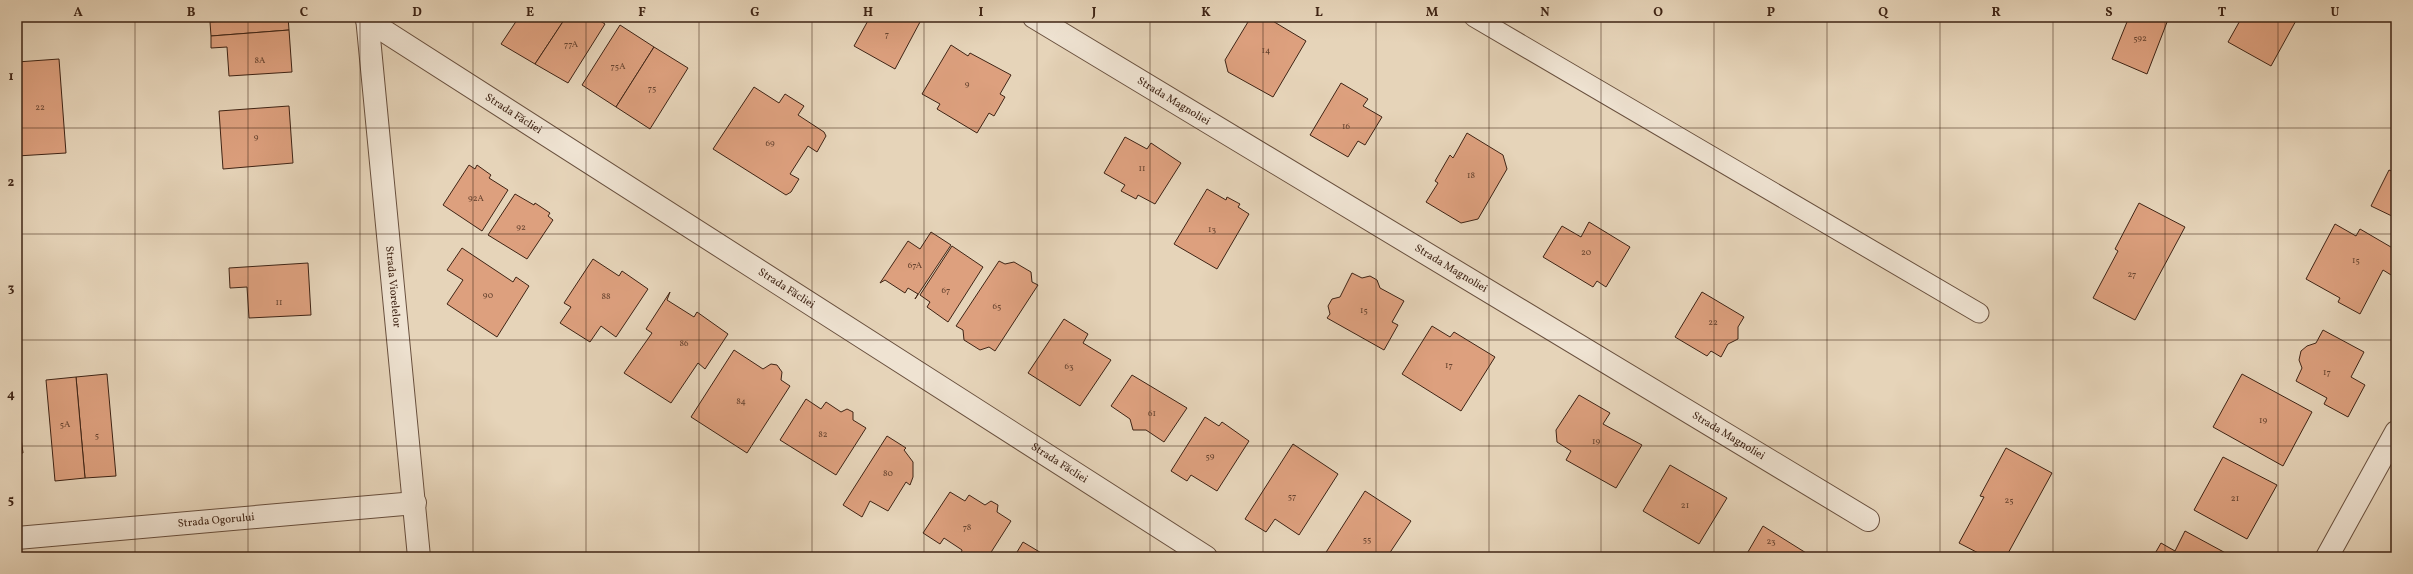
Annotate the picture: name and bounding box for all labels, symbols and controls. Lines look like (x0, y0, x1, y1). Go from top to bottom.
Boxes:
text: A (73, 4, 83, 22)
text: B (187, 4, 196, 22)
text: C (300, 4, 308, 22)
text: D (412, 4, 422, 22)
text: E (526, 4, 534, 22)
text: F (638, 4, 646, 22)
text: G (750, 4, 760, 22)
text: H (863, 4, 873, 22)
text: I (979, 4, 984, 22)
text: J (1091, 4, 1097, 22)
text: K (1201, 4, 1211, 22)
text: L (1315, 4, 1323, 22)
text: M (1426, 4, 1439, 22)
text: N (1540, 4, 1550, 22)
text: O (1653, 4, 1663, 22)
text: P (1767, 4, 1775, 22)
text: Q (1878, 4, 1889, 22)
text: R (1991, 4, 2001, 22)
text: S (2105, 4, 2113, 22)
text: T (2218, 4, 2227, 22)
text: U (2331, 4, 2340, 22)
house number: 7 (885, 28, 889, 41)
house number: 592 (2133, 32, 2147, 45)
house number: 77A (564, 38, 579, 51)
house number: 14 (1262, 44, 1270, 57)
house number: 8A (255, 54, 266, 67)
house number: 75A (610, 60, 626, 73)
text: 1 (8, 68, 14, 86)
street label: Strada Magnoliei (1134, 73, 1213, 129)
house number: 9 (965, 78, 970, 91)
house number: 75 (648, 82, 656, 95)
street label: Strada Făcliei (482, 90, 545, 138)
house number: 22 (35, 101, 45, 114)
house number: 16 (1342, 120, 1350, 133)
house number: 9 (254, 131, 259, 144)
house number: 69 (765, 137, 775, 150)
house number: 11 (1139, 162, 1145, 175)
house number: 18 (1467, 169, 1475, 182)
text: 2 (8, 174, 15, 192)
house number: 92A (468, 192, 485, 205)
house number: 92 (516, 221, 526, 234)
house number: 13 (1208, 223, 1216, 236)
street label: Strada Magnoliei (1412, 241, 1490, 296)
street label: Strada Viorelelor (382, 245, 404, 329)
house number: 20 (1581, 246, 1592, 259)
house number: 15 (2352, 254, 2360, 267)
house number: 67A (908, 259, 923, 272)
street label: Strada Făcliei (755, 265, 818, 312)
house number: 27 (2128, 268, 2136, 281)
text: 3 (8, 280, 15, 298)
house number: 67 (942, 284, 950, 297)
house number: 90 (483, 289, 494, 302)
house number: 88 (601, 290, 611, 303)
house number: 11 (276, 296, 282, 309)
house number: 65 (993, 300, 1001, 313)
house number: 15 (1360, 304, 1368, 317)
house number: 22 (1708, 316, 1718, 329)
house number: 86 (679, 337, 689, 350)
house number: 17 (1445, 359, 1453, 372)
house number: 63 (1064, 360, 1074, 373)
house number: 17 (2323, 366, 2331, 379)
text: 4 (7, 386, 15, 404)
house number: 84 (736, 395, 746, 408)
house number: 61 (1148, 407, 1156, 420)
street label: Strada Magnoliei (1689, 408, 1768, 464)
house number: 19 (2259, 414, 2267, 427)
house number: 5A (60, 418, 71, 431)
house number: 82 (818, 428, 828, 441)
house number: 5 (95, 429, 99, 442)
house number: 19 (1592, 435, 1600, 448)
street label: Strada Făcliei (1028, 439, 1091, 487)
house number: 59 (1206, 450, 1215, 463)
house number: 80 (883, 467, 894, 480)
house number: 57 (1288, 490, 1296, 503)
text: 5 (8, 492, 14, 510)
house number: 21 (2231, 492, 2239, 505)
house number: 25 (2004, 494, 2014, 507)
house number: 21 (1681, 499, 1689, 512)
street label: Strada Ogorului (177, 510, 255, 531)
house number: 78 (963, 521, 972, 534)
house number: 55 (1363, 533, 1371, 546)
house number: 23 (1766, 535, 1776, 548)

